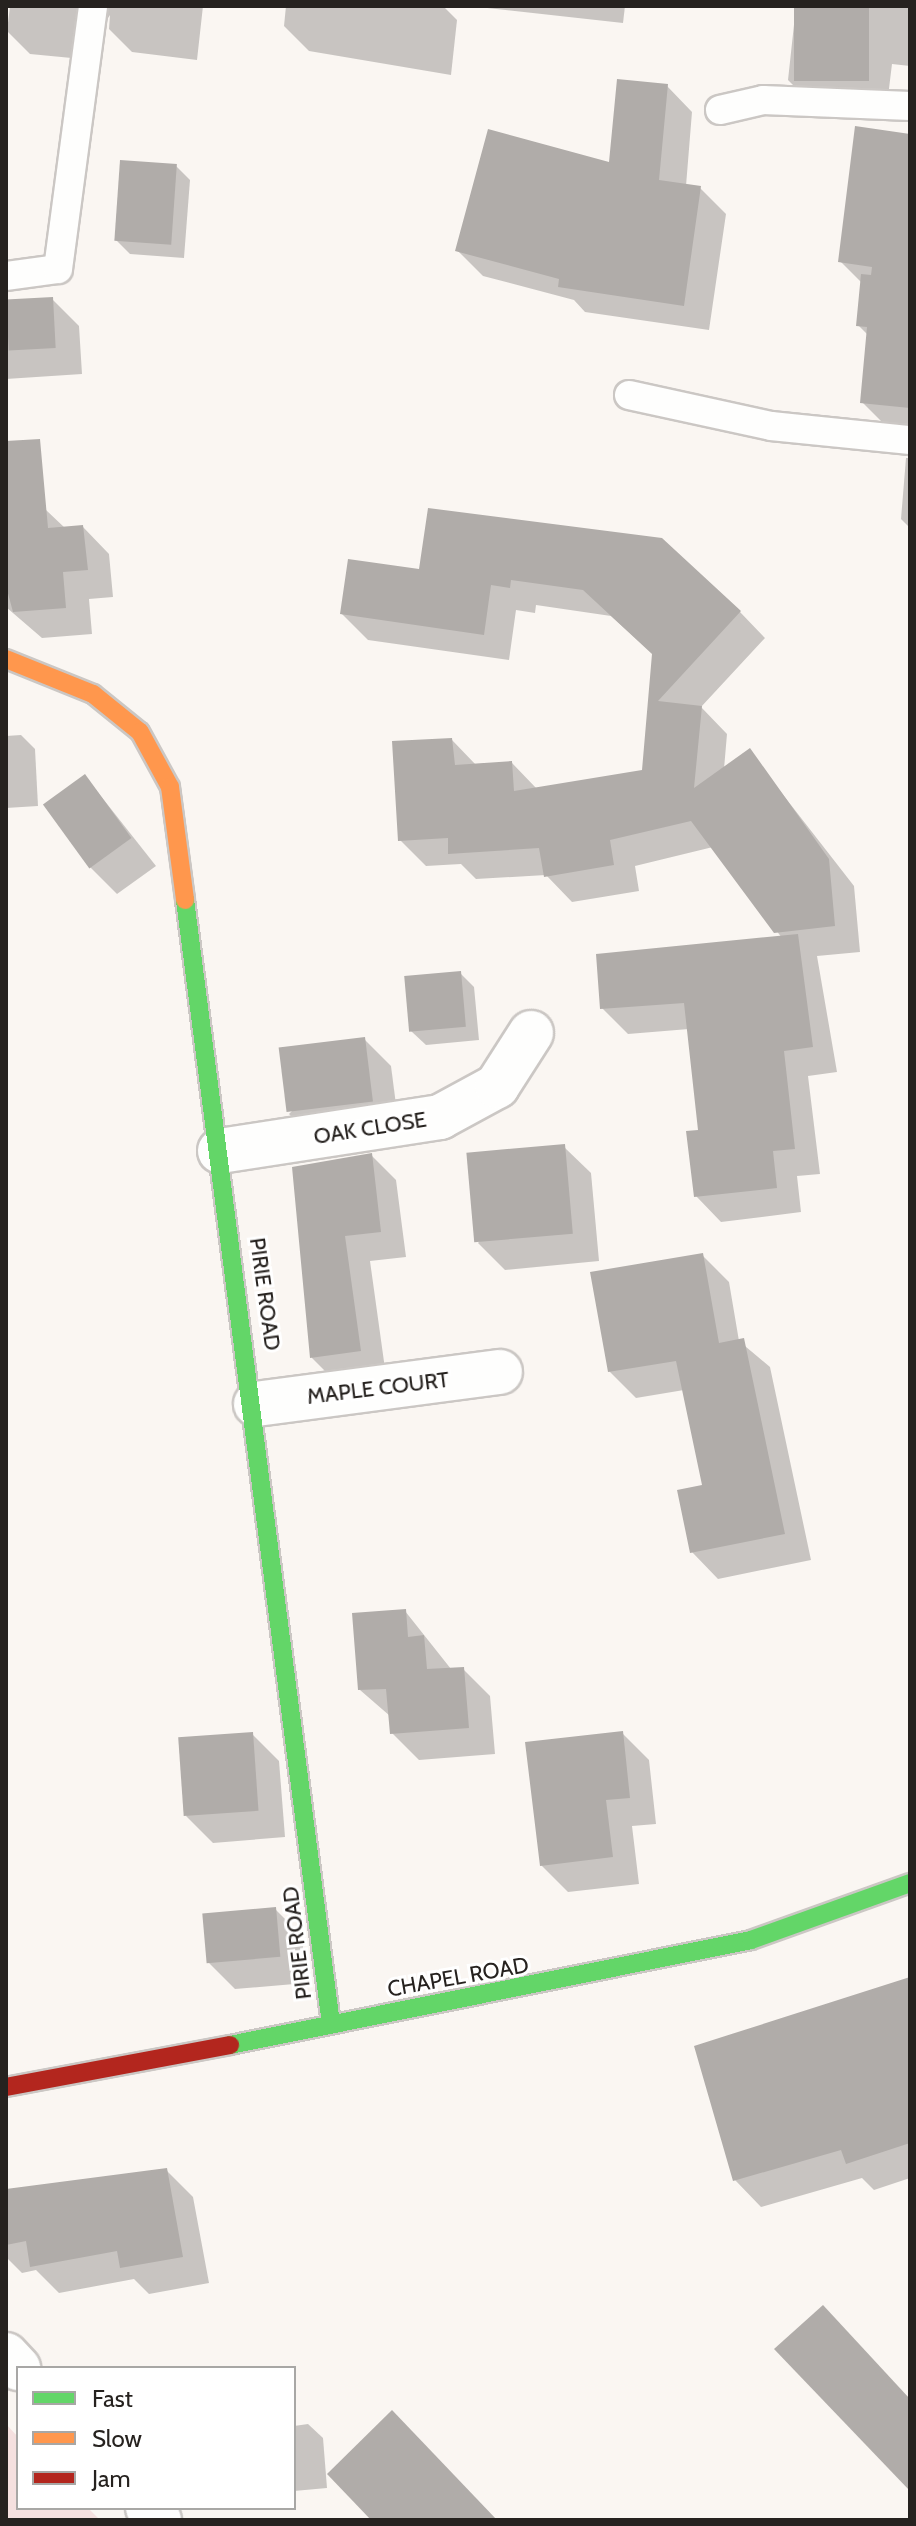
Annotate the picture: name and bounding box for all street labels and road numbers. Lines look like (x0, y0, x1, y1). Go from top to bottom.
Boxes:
street label: OAK CLOSE (312, 1106, 428, 1150)
street label: PIRIE ROAD (244, 1236, 286, 1352)
street label: MAPLE COURT (305, 1366, 451, 1410)
street label: PIRIE ROAD (277, 1885, 317, 2001)
street label: CHAPEL ROAD (385, 1952, 531, 2002)

